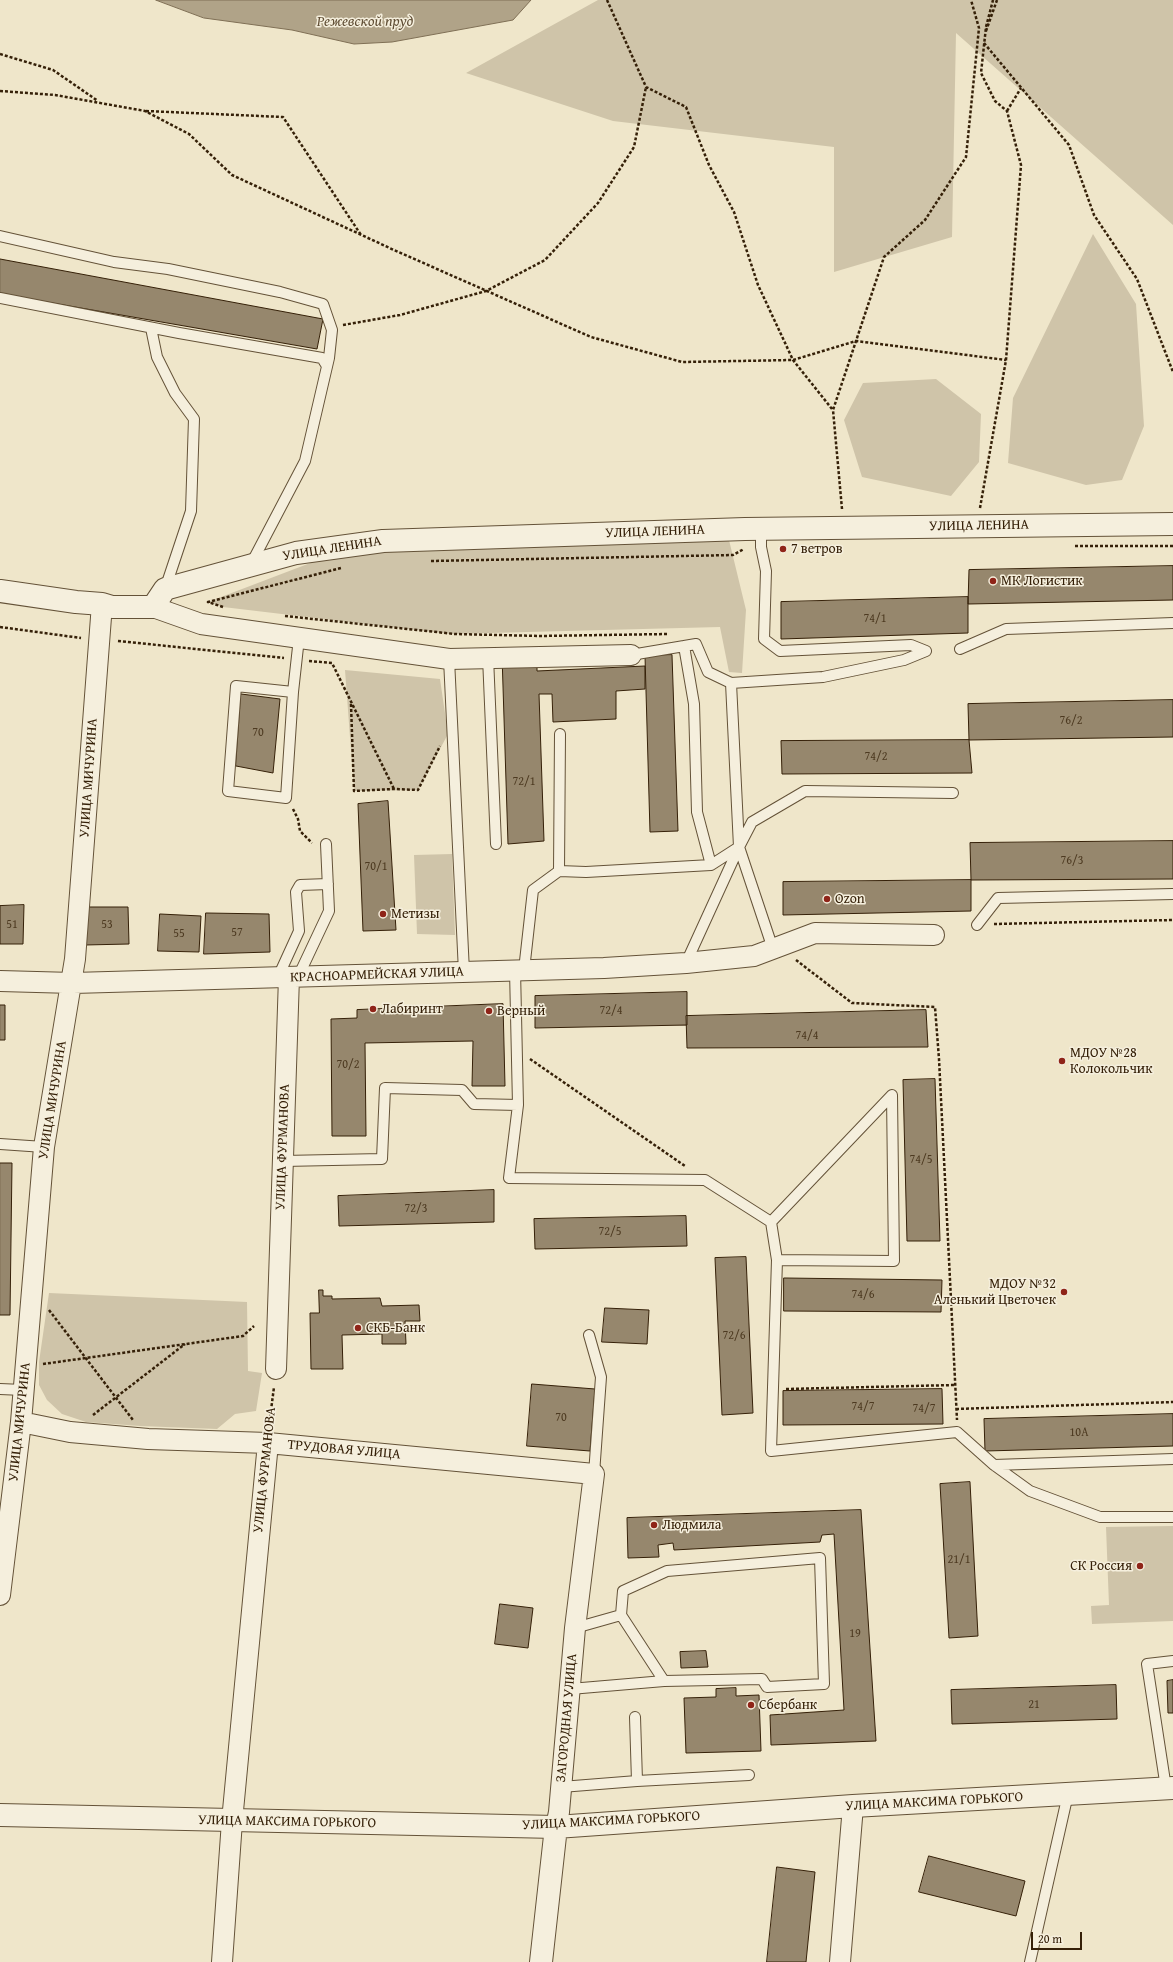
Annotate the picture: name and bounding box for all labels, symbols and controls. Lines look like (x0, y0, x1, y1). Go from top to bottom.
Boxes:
water label: Режевской пруд (317, 13, 413, 31)
street label: УЛИЦА ЛЕНИНА (929, 517, 1029, 535)
street label: УЛИЦА ЛЕНИНА (605, 522, 705, 542)
street label: УЛИЦА ЛЕНИНА (281, 533, 383, 565)
place label: 7 ветров (791, 541, 843, 557)
marker: 7 ветров (778, 544, 788, 554)
place label: МК Логистик (1001, 573, 1083, 589)
marker: МК Логистик (988, 576, 998, 586)
house number: 74/1 (864, 612, 886, 626)
house number: 76/2 (1060, 714, 1082, 728)
street label: УЛИЦА МИЧУРИНА (76, 718, 102, 838)
house number: 70 (252, 726, 264, 740)
house number: 74/2 (865, 750, 887, 764)
house number: 72/1 (513, 775, 535, 789)
house number: 76/3 (1061, 854, 1083, 868)
house number: 70/1 (365, 860, 387, 874)
place label: Ozon (835, 891, 865, 907)
marker: Ozon (822, 894, 832, 904)
place label: Метизы (391, 906, 440, 922)
marker: Метизы (378, 909, 388, 919)
house number: 51 (6, 918, 18, 932)
house number: 53 (101, 918, 113, 932)
house number: 57 (231, 926, 243, 940)
house number: 55 (173, 927, 185, 941)
street label: КРАСНОАРМЕЙСКАЯ УЛИЦА (290, 964, 464, 986)
place label: Лабиринт (381, 1001, 443, 1017)
place label: Верный (497, 1003, 545, 1019)
marker: Лабиринт (368, 1004, 378, 1014)
house number: 72/4 (600, 1004, 622, 1018)
marker: Верный (484, 1006, 494, 1016)
house number: 74/4 (796, 1029, 818, 1043)
street label: УЛИЦА МИЧУРИНА (35, 1040, 71, 1160)
place label: МДОУ №28 Колокольчик (1070, 1045, 1153, 1078)
marker: МДОУ №28 Колокольчик (1057, 1056, 1067, 1066)
house number: 70/2 (337, 1058, 359, 1072)
street label: УЛИЦА ФУРМАНОВА (272, 1084, 294, 1210)
house number: 74/5 (910, 1153, 932, 1167)
house number: 72/3 (405, 1202, 427, 1216)
house number: 72/5 (599, 1225, 621, 1239)
place label: МДОУ №32 Аленький Цветочек (934, 1276, 1056, 1308)
marker: МДОУ №32 Аленький Цветочек (1059, 1287, 1069, 1297)
house number: 74/6 (852, 1288, 874, 1302)
place label: СКБ-Банк (366, 1320, 425, 1336)
marker: СКБ-Банк (353, 1323, 363, 1333)
house number: 72/6 (723, 1329, 745, 1343)
street label: УЛИЦА МИЧУРИНА (5, 1362, 35, 1482)
house number: 74/7 (852, 1400, 874, 1414)
house number: 74/7 (913, 1402, 935, 1416)
street label: УЛИЦА ФУРМАНОВА (250, 1406, 280, 1534)
house number: 70 (555, 1411, 567, 1425)
house number: 10А (1070, 1426, 1088, 1440)
street label: ТРУДОВАЯ УЛИЦА (287, 1437, 401, 1463)
place label: Людмила (662, 1517, 721, 1533)
marker: Людмила (649, 1520, 659, 1530)
house number: 21/1 (948, 1553, 970, 1567)
place label: СК Россия (1070, 1558, 1132, 1574)
marker: СК Россия (1135, 1561, 1145, 1571)
house number: 19 (849, 1627, 861, 1641)
street label: ЗАГОРОДНАЯ УЛИЦА (553, 1653, 581, 1783)
place label: Сбербанк (759, 1697, 817, 1713)
house number: 21 (1028, 1698, 1040, 1712)
marker: Сбербанк (746, 1700, 756, 1710)
street label: УЛИЦА МАКСИМА ГОРЬКОГО (845, 1789, 1023, 1815)
street label: УЛИЦА МАКСИМА ГОРЬКОГО (522, 1808, 700, 1834)
street label: УЛИЦА МАКСИМА ГОРЬКОГО (198, 1812, 376, 1832)
scale bar (1033, 1924, 1084, 1950)
text: 20 m (1038, 1930, 1062, 1947)

